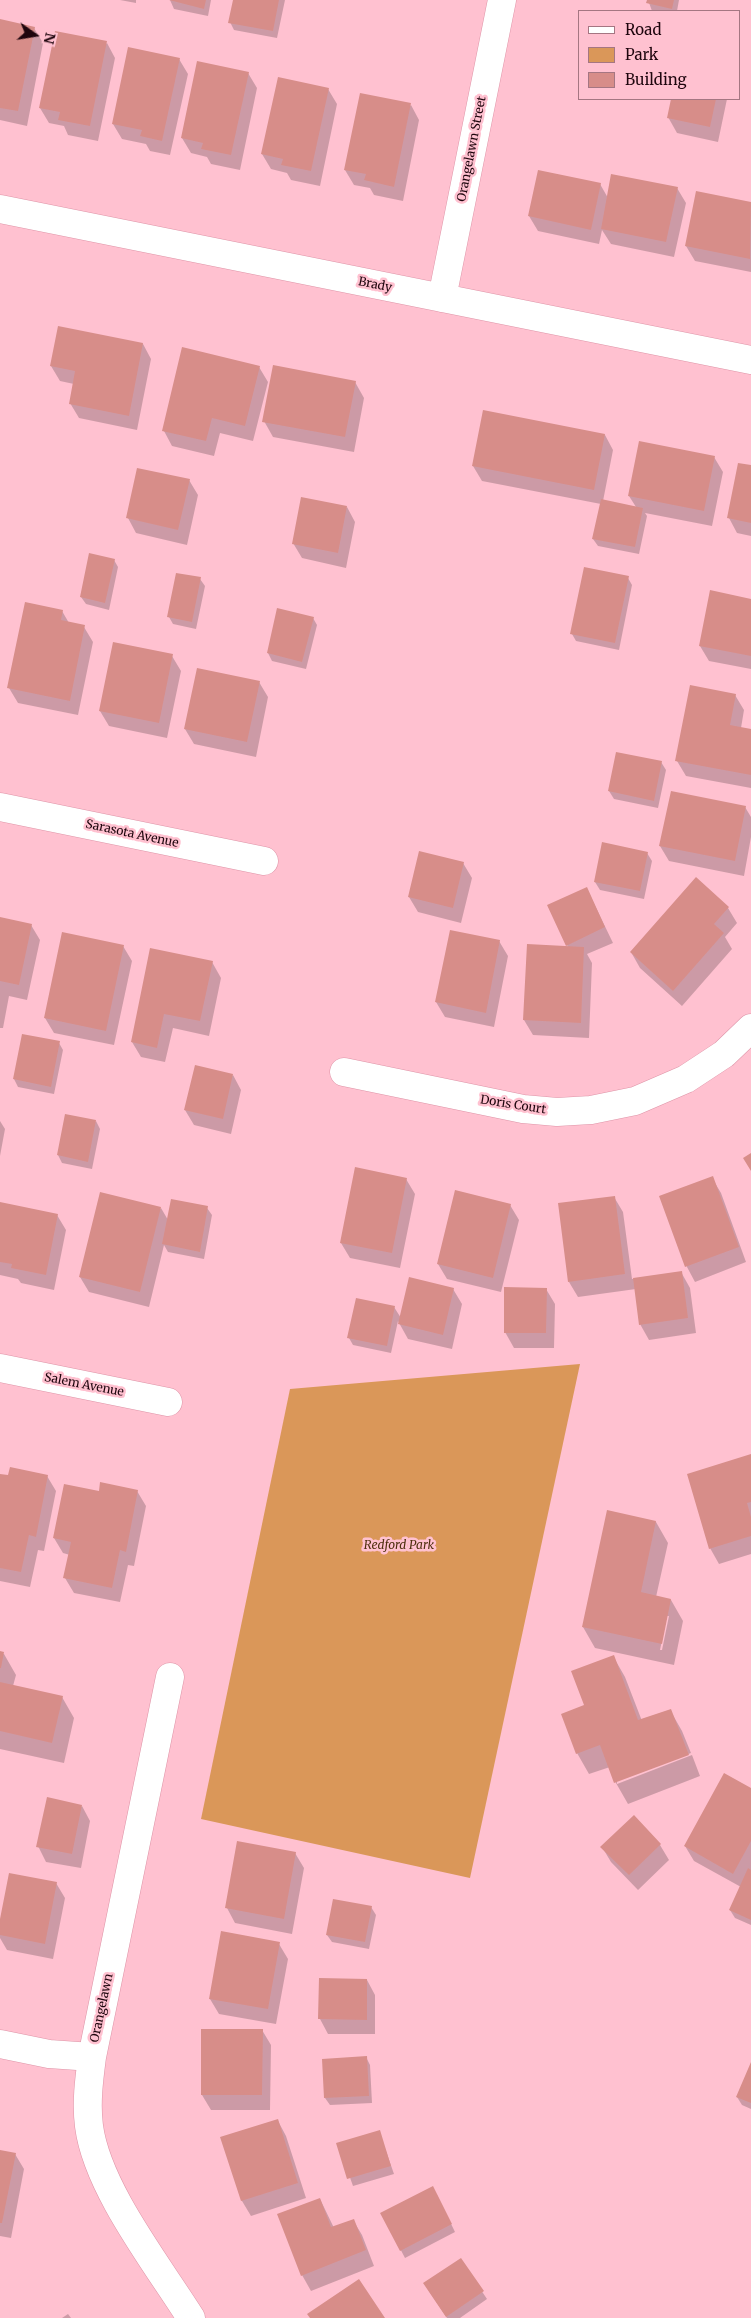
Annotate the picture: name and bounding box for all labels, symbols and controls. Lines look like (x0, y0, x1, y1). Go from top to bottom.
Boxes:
north arrow (10, 10, 60, 60)
legend (578, 10, 741, 100)
text: Road (625, 20, 661, 39)
text: N (40, 31, 60, 46)
text: Park (625, 45, 658, 64)
text: Building (625, 70, 687, 89)
street label: Orangelawn Street (455, 95, 489, 203)
street label: Brady (357, 275, 393, 295)
street label: Sarasota Avenue (84, 817, 180, 851)
street label: Doris Court (479, 1093, 547, 1117)
street label: Salem Avenue (43, 1370, 125, 1400)
park label: Redford Park (364, 1539, 434, 1553)
street label: Orangelawn (88, 1972, 116, 2044)

